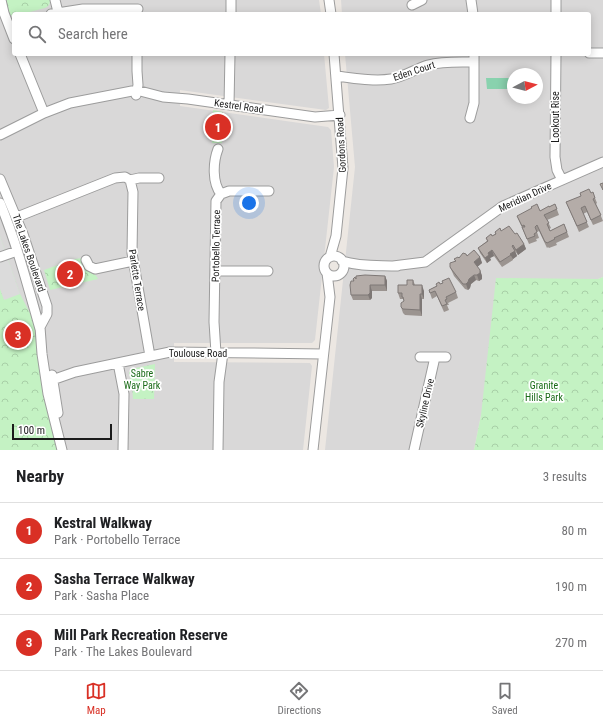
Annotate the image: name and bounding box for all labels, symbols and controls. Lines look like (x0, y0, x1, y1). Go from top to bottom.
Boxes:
search box (12, 12, 591, 56)
icon: search (26, 23, 48, 45)
text: Search here (58, 25, 128, 43)
street label: Eden Court (392, 59, 436, 83)
north arrow (507, 68, 543, 104)
street label: Lookout Rise (550, 91, 561, 143)
street label: Kestrel Road (214, 97, 264, 115)
pin: 1 (205, 112, 231, 142)
street label: Gordons Road (334, 117, 348, 173)
street label: Meridian Drive (497, 180, 553, 214)
your location (239, 193, 259, 213)
street label: Portobello Terrace (210, 209, 222, 282)
street label: The Lakes Boulevard (11, 213, 48, 293)
street label: Parlette Terrace (127, 248, 147, 312)
pin: 2 (57, 259, 83, 289)
pin: 3 (5, 320, 31, 350)
street label: Toulouse Road (169, 348, 227, 359)
park label: Sabre Way Park (124, 368, 161, 391)
street label: Skyline Drive (414, 377, 436, 429)
park label: Granite Hills Park (525, 380, 563, 403)
scale bar (12, 422, 112, 441)
text: 100 m (18, 424, 45, 437)
text: Nearby (16, 466, 64, 486)
text: 3 results (543, 469, 587, 484)
text: Kestral Walkway (54, 514, 152, 532)
text: 1 (26, 523, 32, 538)
text: 80 m (561, 523, 587, 538)
text: Park · Portobello Terrace (54, 532, 180, 547)
text: Sasha Terrace Walkway (54, 570, 195, 588)
text: 2 (26, 579, 32, 594)
text: 190 m (555, 579, 587, 594)
text: Park · Sasha Place (54, 588, 149, 603)
text: Mill Park Recreation Reserve (54, 626, 228, 644)
text: 3 (26, 635, 32, 650)
text: 270 m (555, 635, 587, 650)
text: Park · The Lakes Boulevard (54, 644, 192, 659)
tab: Map (85, 680, 107, 717)
tab: Directions (277, 680, 321, 717)
tab: Saved (492, 680, 518, 717)

